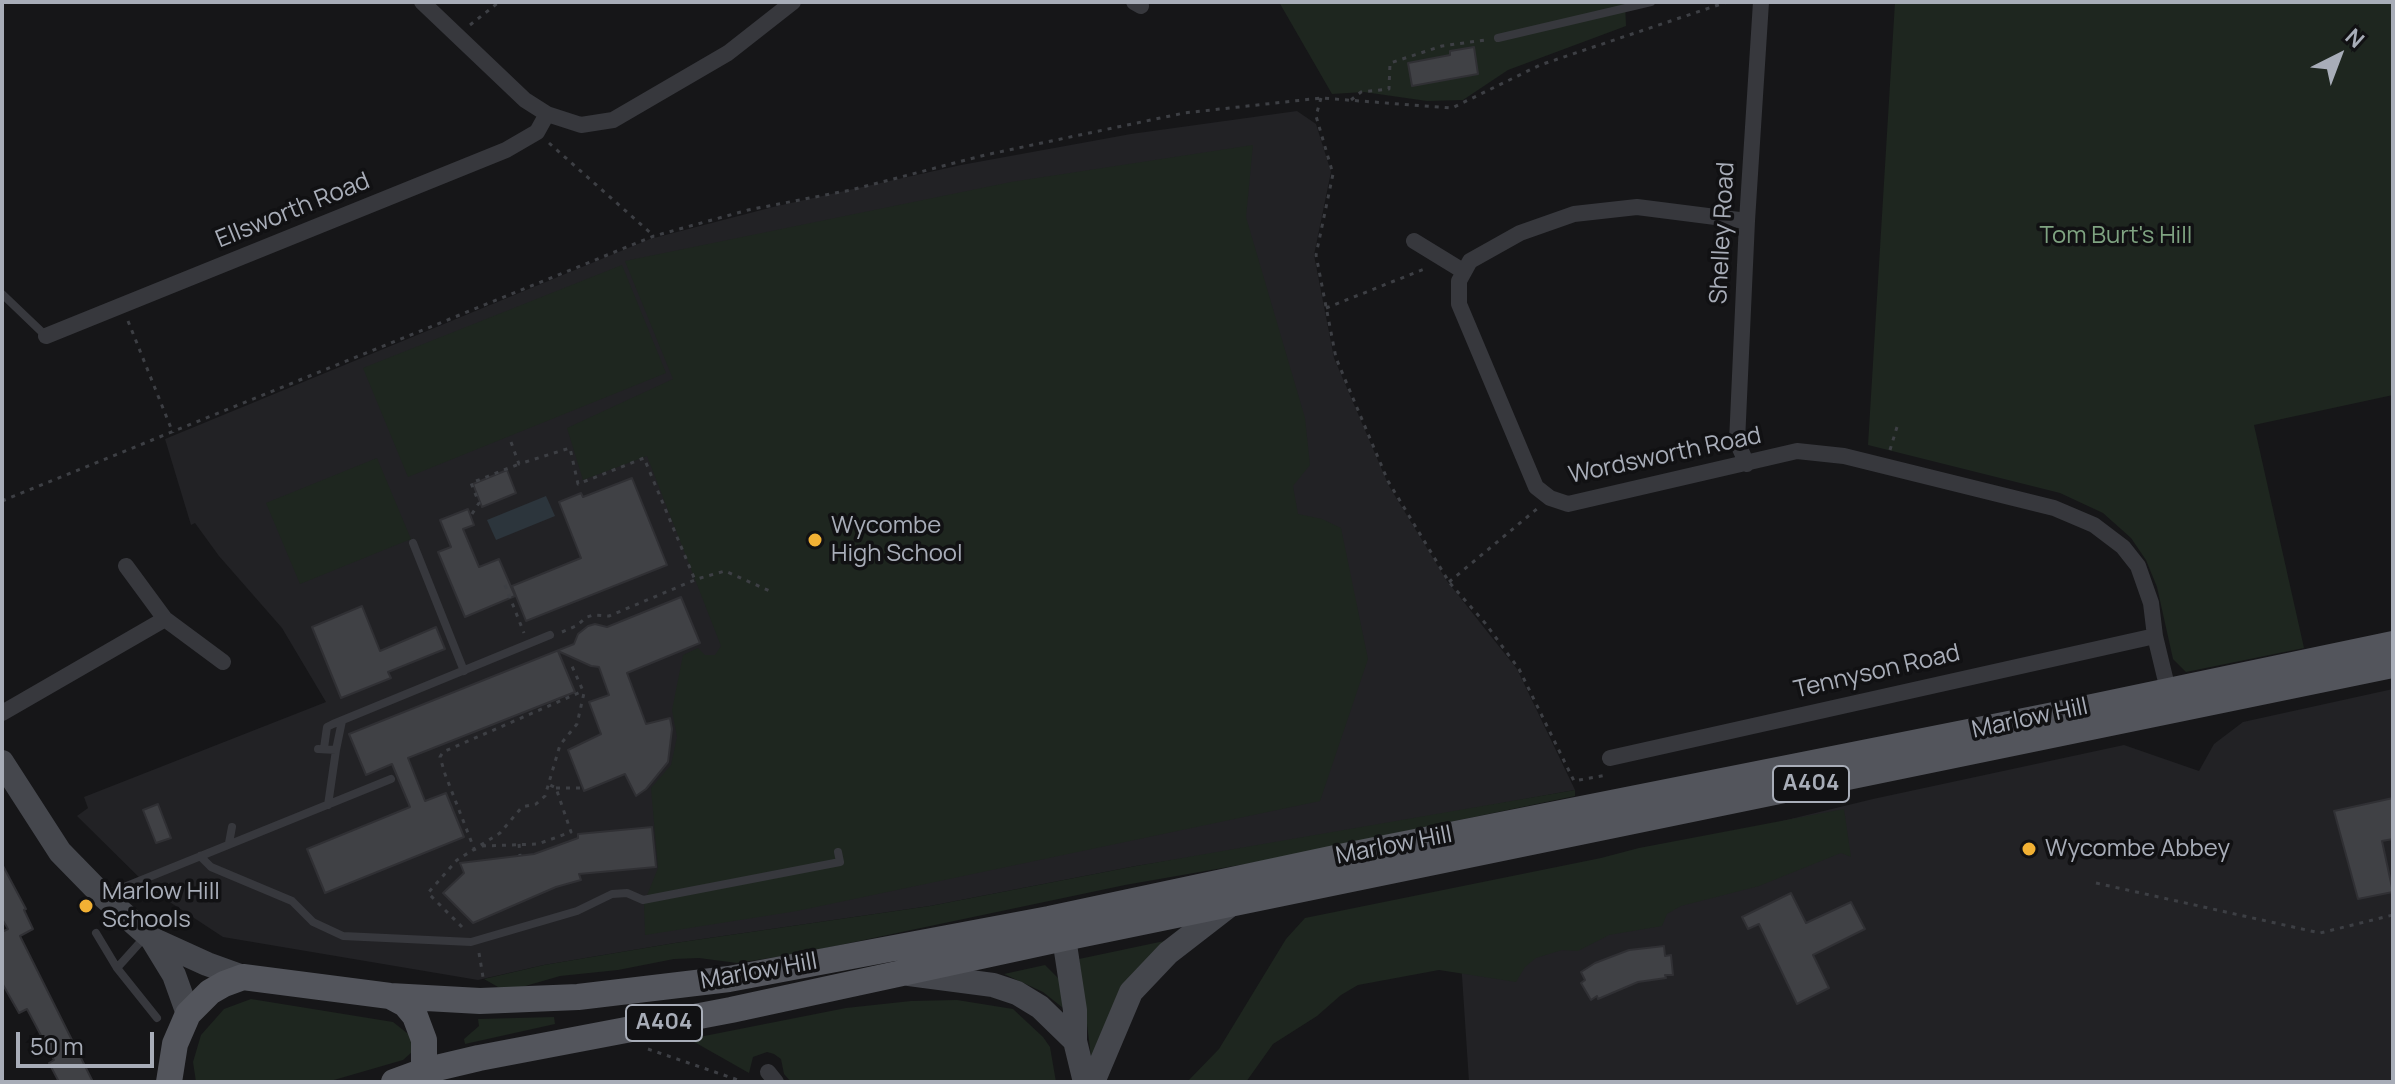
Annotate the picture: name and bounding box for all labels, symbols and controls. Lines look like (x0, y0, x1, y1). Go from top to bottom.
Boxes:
north arrow (2299, 16, 2379, 96)
text: N (2339, 22, 2371, 55)
street label: Shelley Road (1705, 161, 1741, 305)
street label: Ellsworth Road (212, 167, 374, 255)
park label: Tom Burt's Hill (2040, 222, 2192, 250)
street label: Wordsworth Road (1566, 422, 1764, 490)
place label: Wycombe High School (831, 512, 963, 568)
marker: Wycombe High School (806, 531, 824, 549)
street label: Tennyson Road (1791, 639, 1963, 705)
street label: Marlow Hill (1969, 693, 2091, 745)
road number: A404 (1773, 766, 1849, 802)
street label: Marlow Hill (1333, 821, 1455, 871)
place label: Wycombe Abbey (2045, 835, 2230, 863)
marker: Wycombe Abbey (2020, 840, 2038, 858)
place label: Marlow Hill Schools (102, 878, 220, 934)
marker: Marlow Hill Schools (77, 897, 95, 915)
street label: Marlow Hill (698, 948, 820, 996)
road number: A404 (626, 1005, 702, 1041)
scale bar (20, 1016, 158, 1066)
text: 50 m (30, 1029, 84, 1062)

